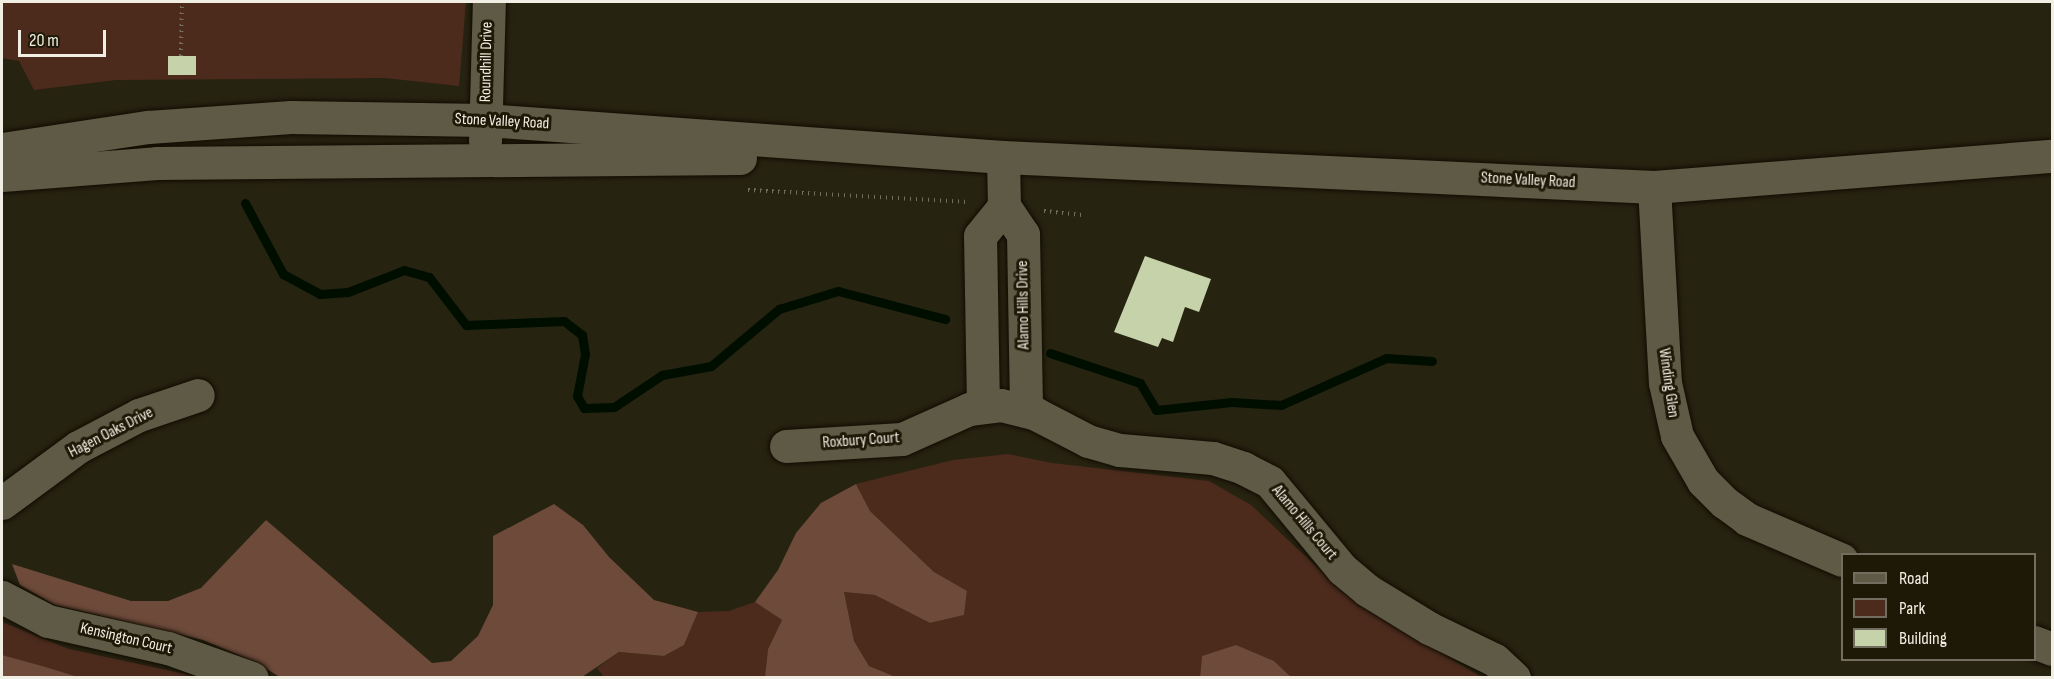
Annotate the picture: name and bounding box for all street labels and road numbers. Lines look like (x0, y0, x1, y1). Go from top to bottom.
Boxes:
street label: Roundhill Drive (477, 22, 497, 102)
street label: Stone Valley Road (454, 110, 550, 134)
street label: Stone Valley Road (1480, 169, 1576, 193)
street label: Alamo Hills Drive (1014, 260, 1034, 350)
street label: Winding Glen (1654, 347, 1682, 419)
street label: Hagen Oaks Drive (65, 403, 157, 463)
street label: Roxbury Court (822, 429, 900, 453)
street label: Alamo Hills Court (1267, 482, 1341, 564)
street label: Kensington Court (78, 619, 174, 659)

